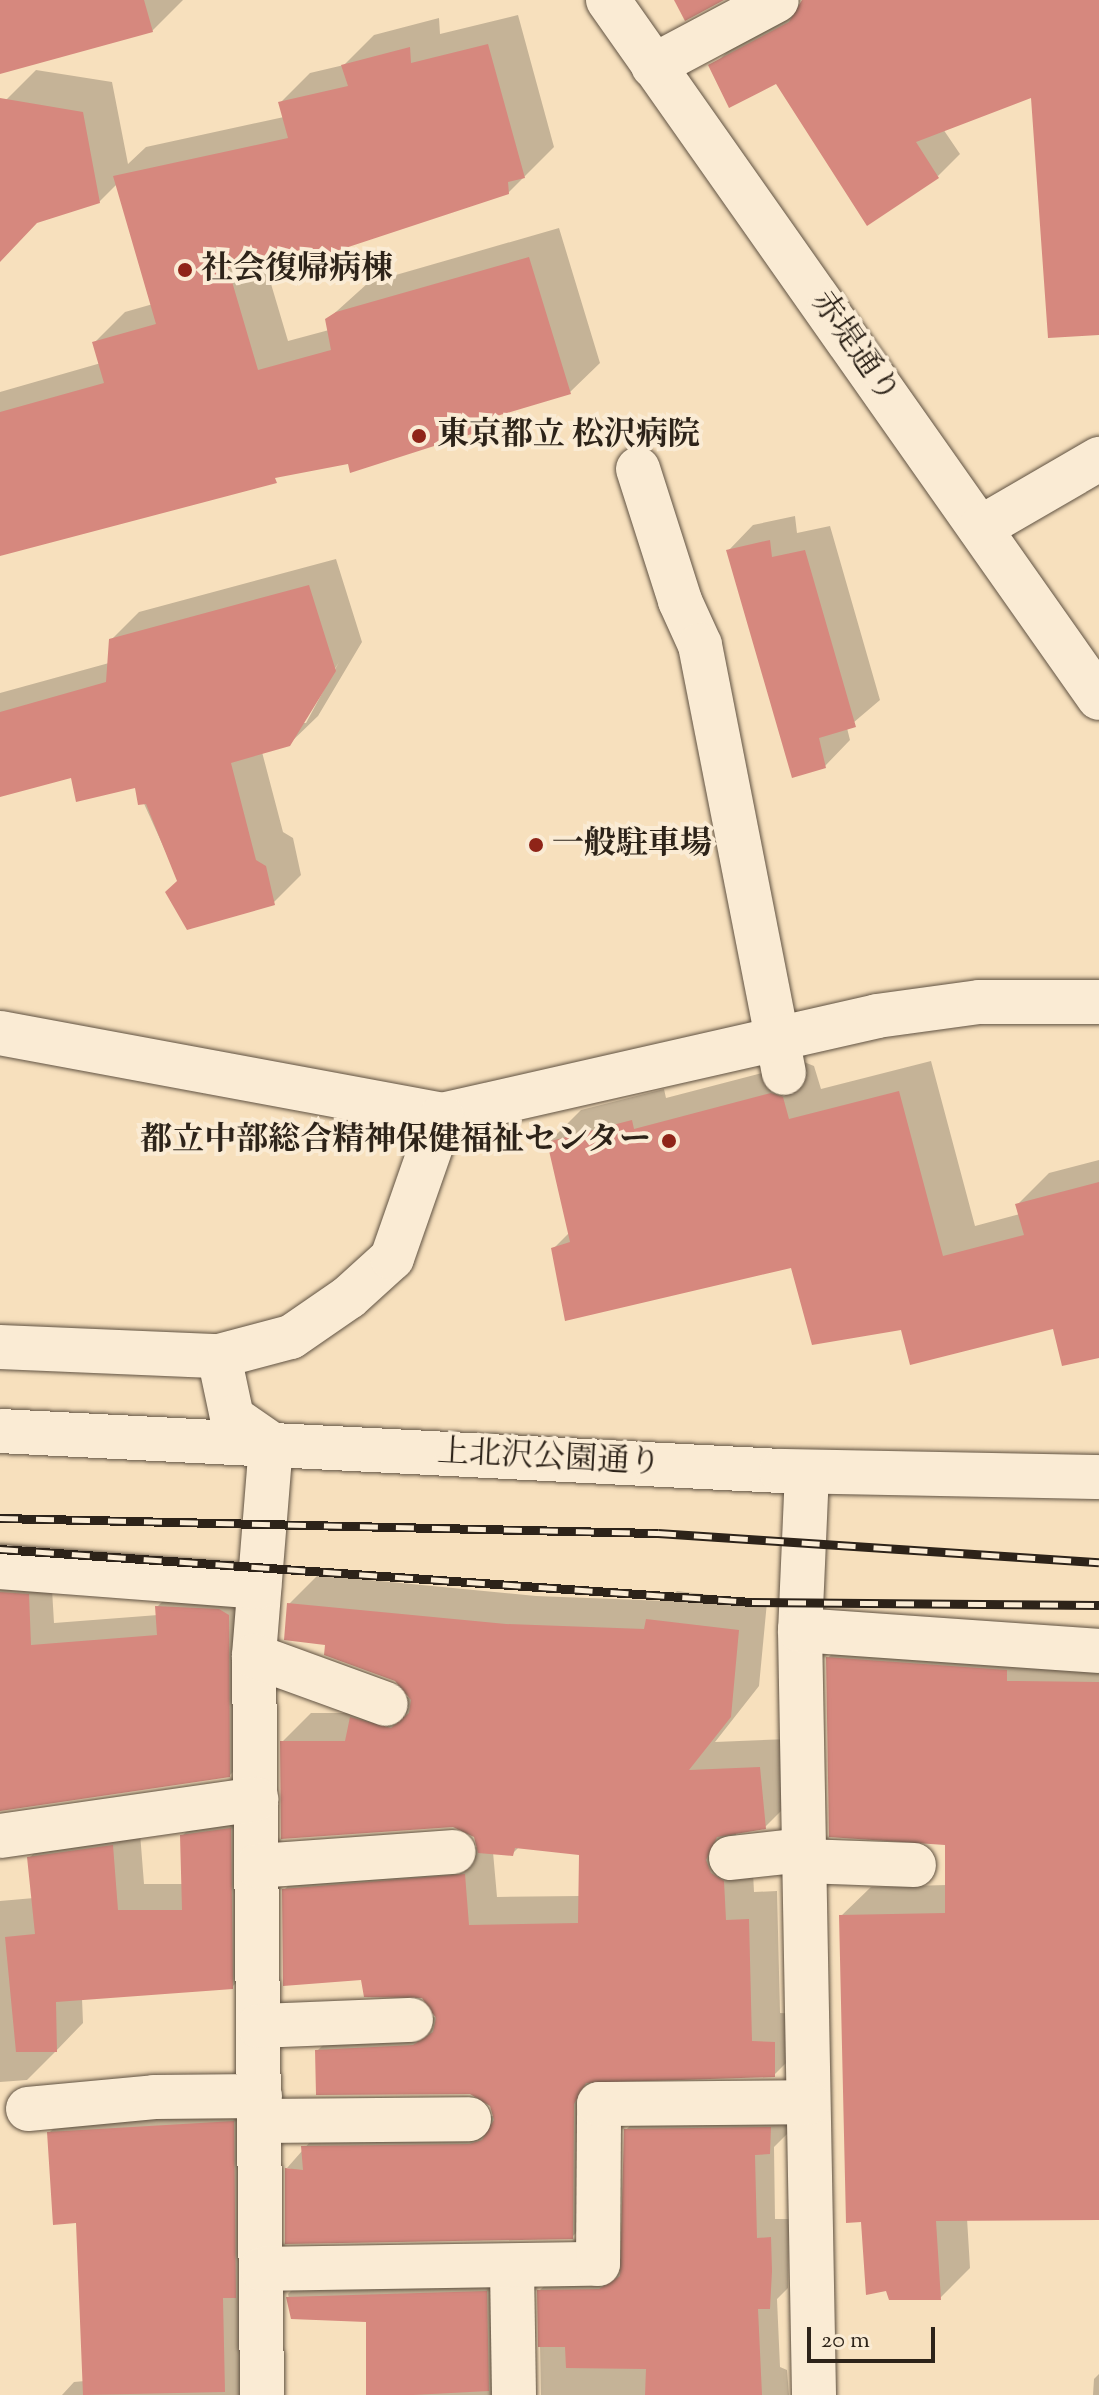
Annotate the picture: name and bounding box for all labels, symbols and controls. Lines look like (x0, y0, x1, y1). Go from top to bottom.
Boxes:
place label: 社会復帰病棟 (201, 251, 393, 289)
marker: 社会復帰病棟 (176, 261, 194, 279)
street label: 赤堤通り (802, 285, 906, 411)
place label: 東京都立 松沢病院 (437, 417, 700, 455)
marker: 東京都立 松沢病院 (408, 425, 430, 447)
place label: 一般駐車場 (552, 826, 712, 864)
marker: 一般駐車場 (527, 836, 545, 854)
place label: 都立中部総合精神保健福祉センター (139, 1122, 651, 1160)
marker: 都立中部総合精神保健福祉センター (658, 1130, 680, 1152)
street label: 上北沢公園通り (436, 1434, 662, 1484)
scale bar (811, 2311, 939, 2361)
text: 20 m (821, 2324, 870, 2358)

